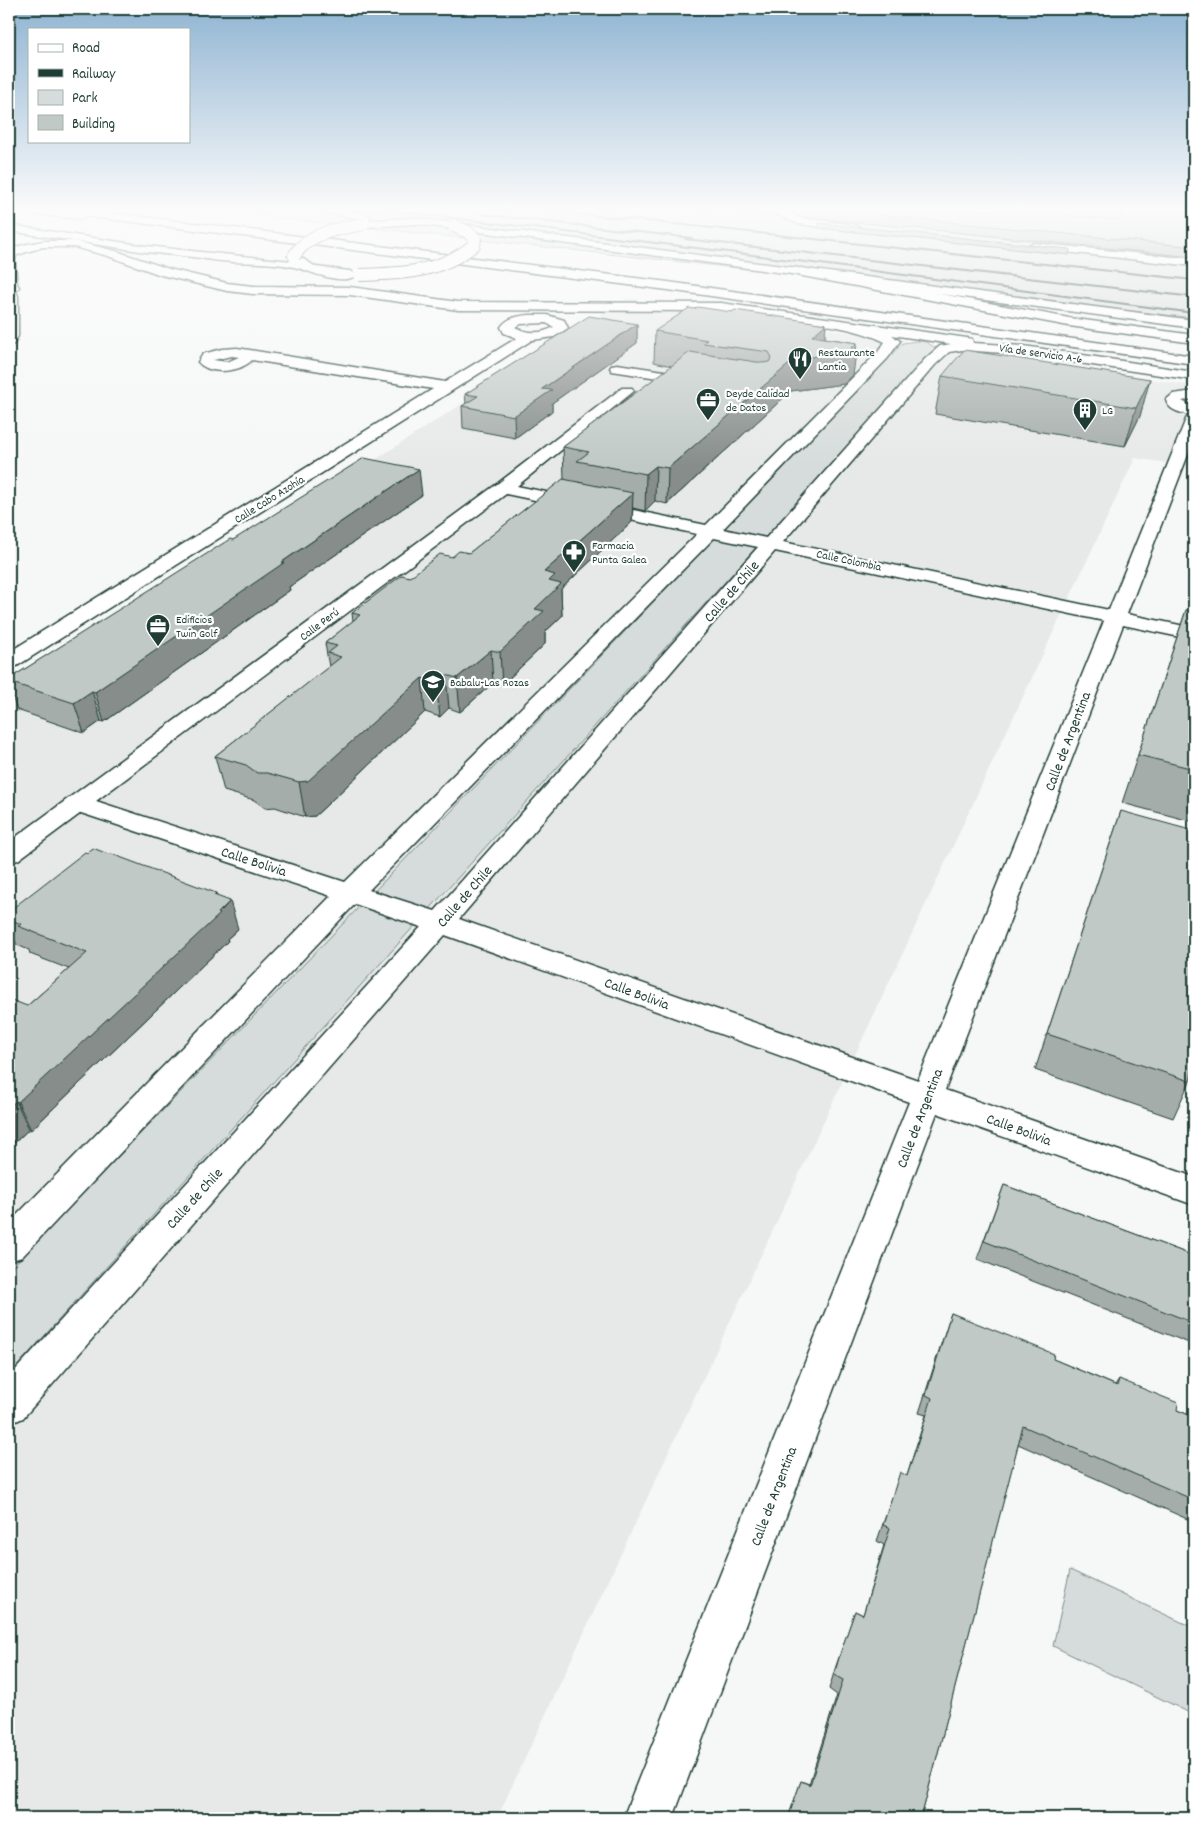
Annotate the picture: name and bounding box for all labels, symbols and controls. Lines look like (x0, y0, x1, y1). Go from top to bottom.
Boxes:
legend (28, 28, 190, 142)
text: Road (72, 38, 100, 60)
text: Railway (72, 64, 116, 86)
text: Park (72, 88, 98, 110)
text: Building (72, 114, 115, 136)
street label: Vía de servicio A-6 (998, 340, 1084, 369)
place label: Restaurante Lantia (818, 345, 875, 376)
restaurant icon: Restaurante Lantia (787, 346, 813, 380)
place label: Deyde Calidad de Datos (726, 386, 789, 417)
office icon: Deyde Calidad de Datos (695, 387, 721, 421)
building icon: LG (1072, 397, 1098, 431)
place label: LG (1102, 403, 1113, 420)
street label: Calle Cabo Azohía (231, 472, 309, 529)
place label: Farmacia Punta Galea (592, 538, 647, 569)
pharmacy icon: Farmacia Punta Galea (561, 539, 587, 573)
street label: Calle Colombia (815, 546, 883, 577)
street label: Calle de Chile (699, 556, 766, 628)
street label: Calle Perú (297, 605, 343, 646)
place label: Edificios Twin Golf (176, 612, 218, 643)
office icon: Edificios Twin Golf (145, 613, 171, 647)
school or university icon: Babalu-Las Rozas (420, 669, 446, 703)
place label: Babalu-Las Rozas (450, 675, 529, 692)
street label: Calle de Argentina (1040, 688, 1098, 795)
street label: Calle Bolivia (218, 842, 290, 884)
street label: Calle de Chile (432, 861, 499, 933)
street label: Calle Bolivia (601, 973, 673, 1017)
street label: Calle de Argentina (892, 1065, 950, 1172)
street label: Calle Bolivia (983, 1109, 1055, 1153)
street label: Calle de Chile (162, 1163, 229, 1235)
street label: Calle de Argentina (746, 1443, 804, 1550)

